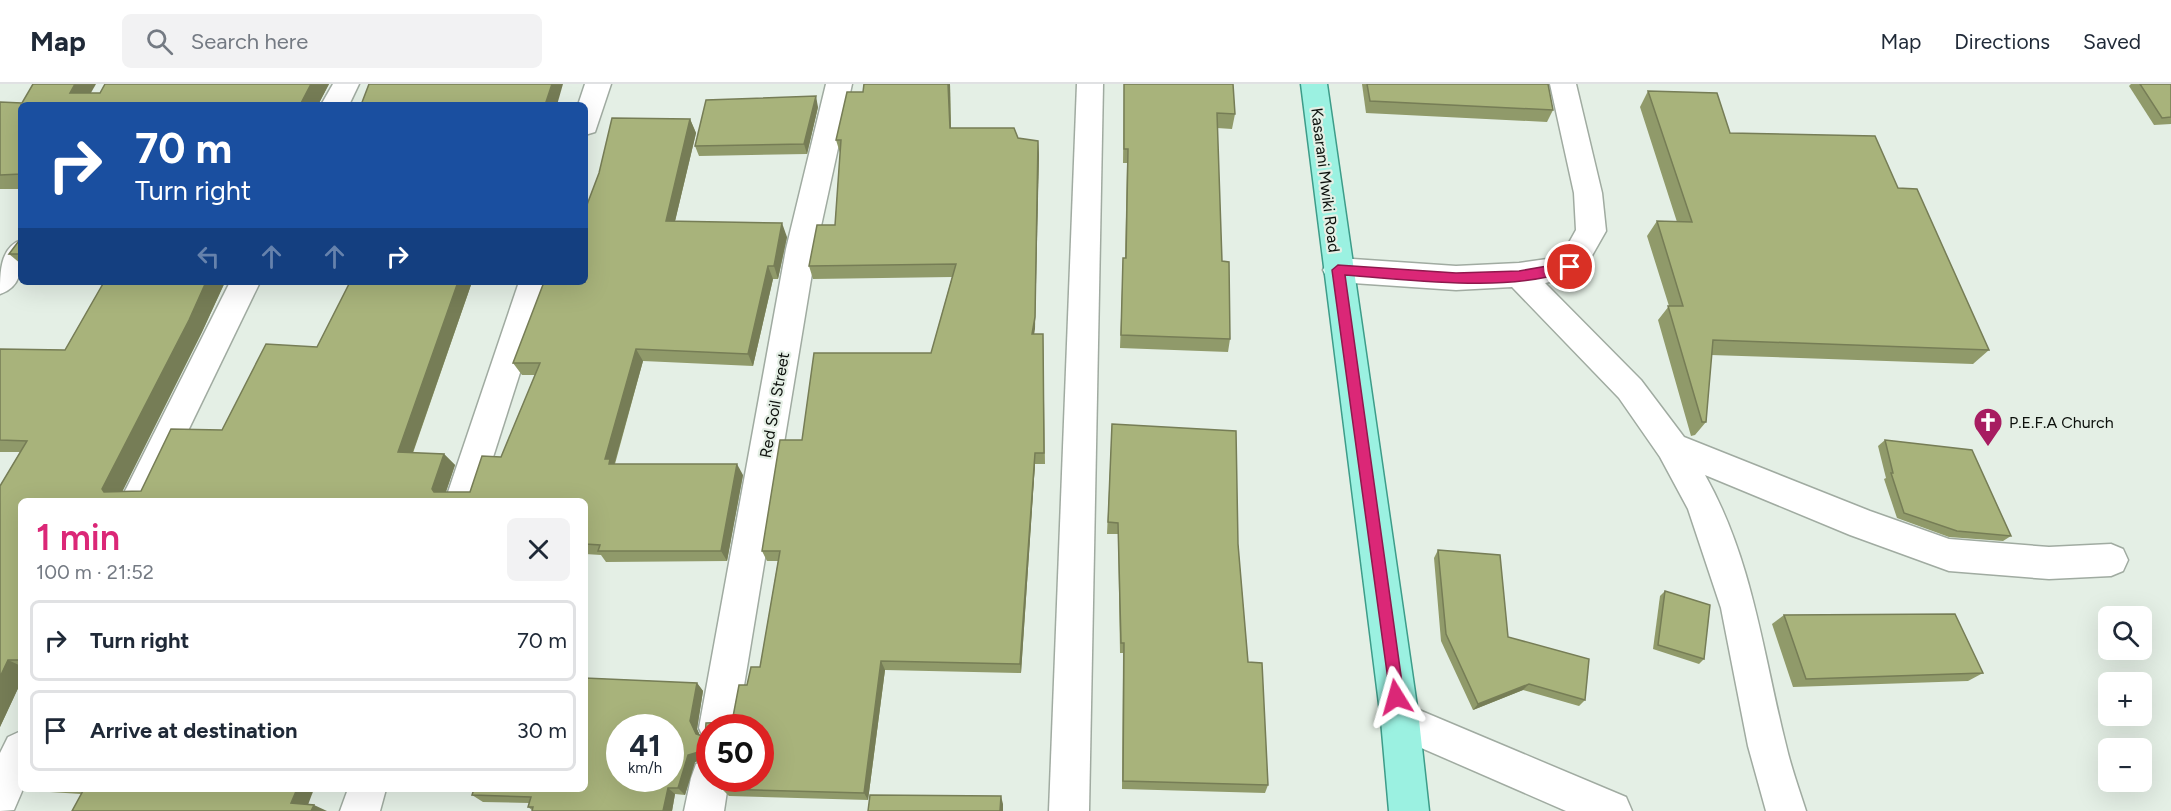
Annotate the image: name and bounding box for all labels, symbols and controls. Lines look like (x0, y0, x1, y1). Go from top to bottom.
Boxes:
search box (122, 14, 542, 68)
text: Map (30, 24, 86, 58)
icon: search (143, 25, 176, 58)
text: Search here (191, 28, 308, 55)
text: Map (1880, 29, 1921, 54)
text: Directions (1954, 29, 2050, 54)
text: Saved (2083, 29, 2141, 54)
street label: Kasarani Mwiki Road (1307, 107, 1344, 253)
text: 70 m (135, 123, 232, 174)
icon: right (36, 126, 114, 204)
text: Turn right (135, 174, 251, 207)
icon: left (192, 240, 225, 273)
icon: ahead (255, 240, 288, 273)
icon: ahead (318, 240, 351, 273)
icon: right (381, 240, 414, 273)
pin (1544, 241, 1595, 292)
icon: arrive (1553, 250, 1586, 283)
street label: Red Soil Street (756, 351, 793, 460)
church icon: P.E.F.A Church (1972, 406, 2004, 448)
place label: P.E.F.A Church (2009, 413, 2114, 432)
text: 1 min (36, 516, 120, 559)
button: close (507, 518, 570, 581)
text: 100 m · 21:52 (36, 560, 154, 584)
map controls (2098, 606, 2152, 792)
button: search (2098, 606, 2152, 660)
icon: right (39, 624, 72, 657)
text: Turn right (90, 627, 189, 654)
text: 70 m (517, 627, 567, 654)
position arrow (1364, 665, 1428, 729)
button: + (2098, 672, 2152, 726)
icon: arrive (39, 714, 72, 747)
speed limit sign: 50 (696, 714, 774, 792)
text: Arrive at destination (90, 717, 298, 744)
text: 30 m (517, 717, 567, 744)
text: 41 (629, 727, 661, 764)
button: − (2098, 738, 2152, 792)
text: km/h (628, 759, 662, 777)

